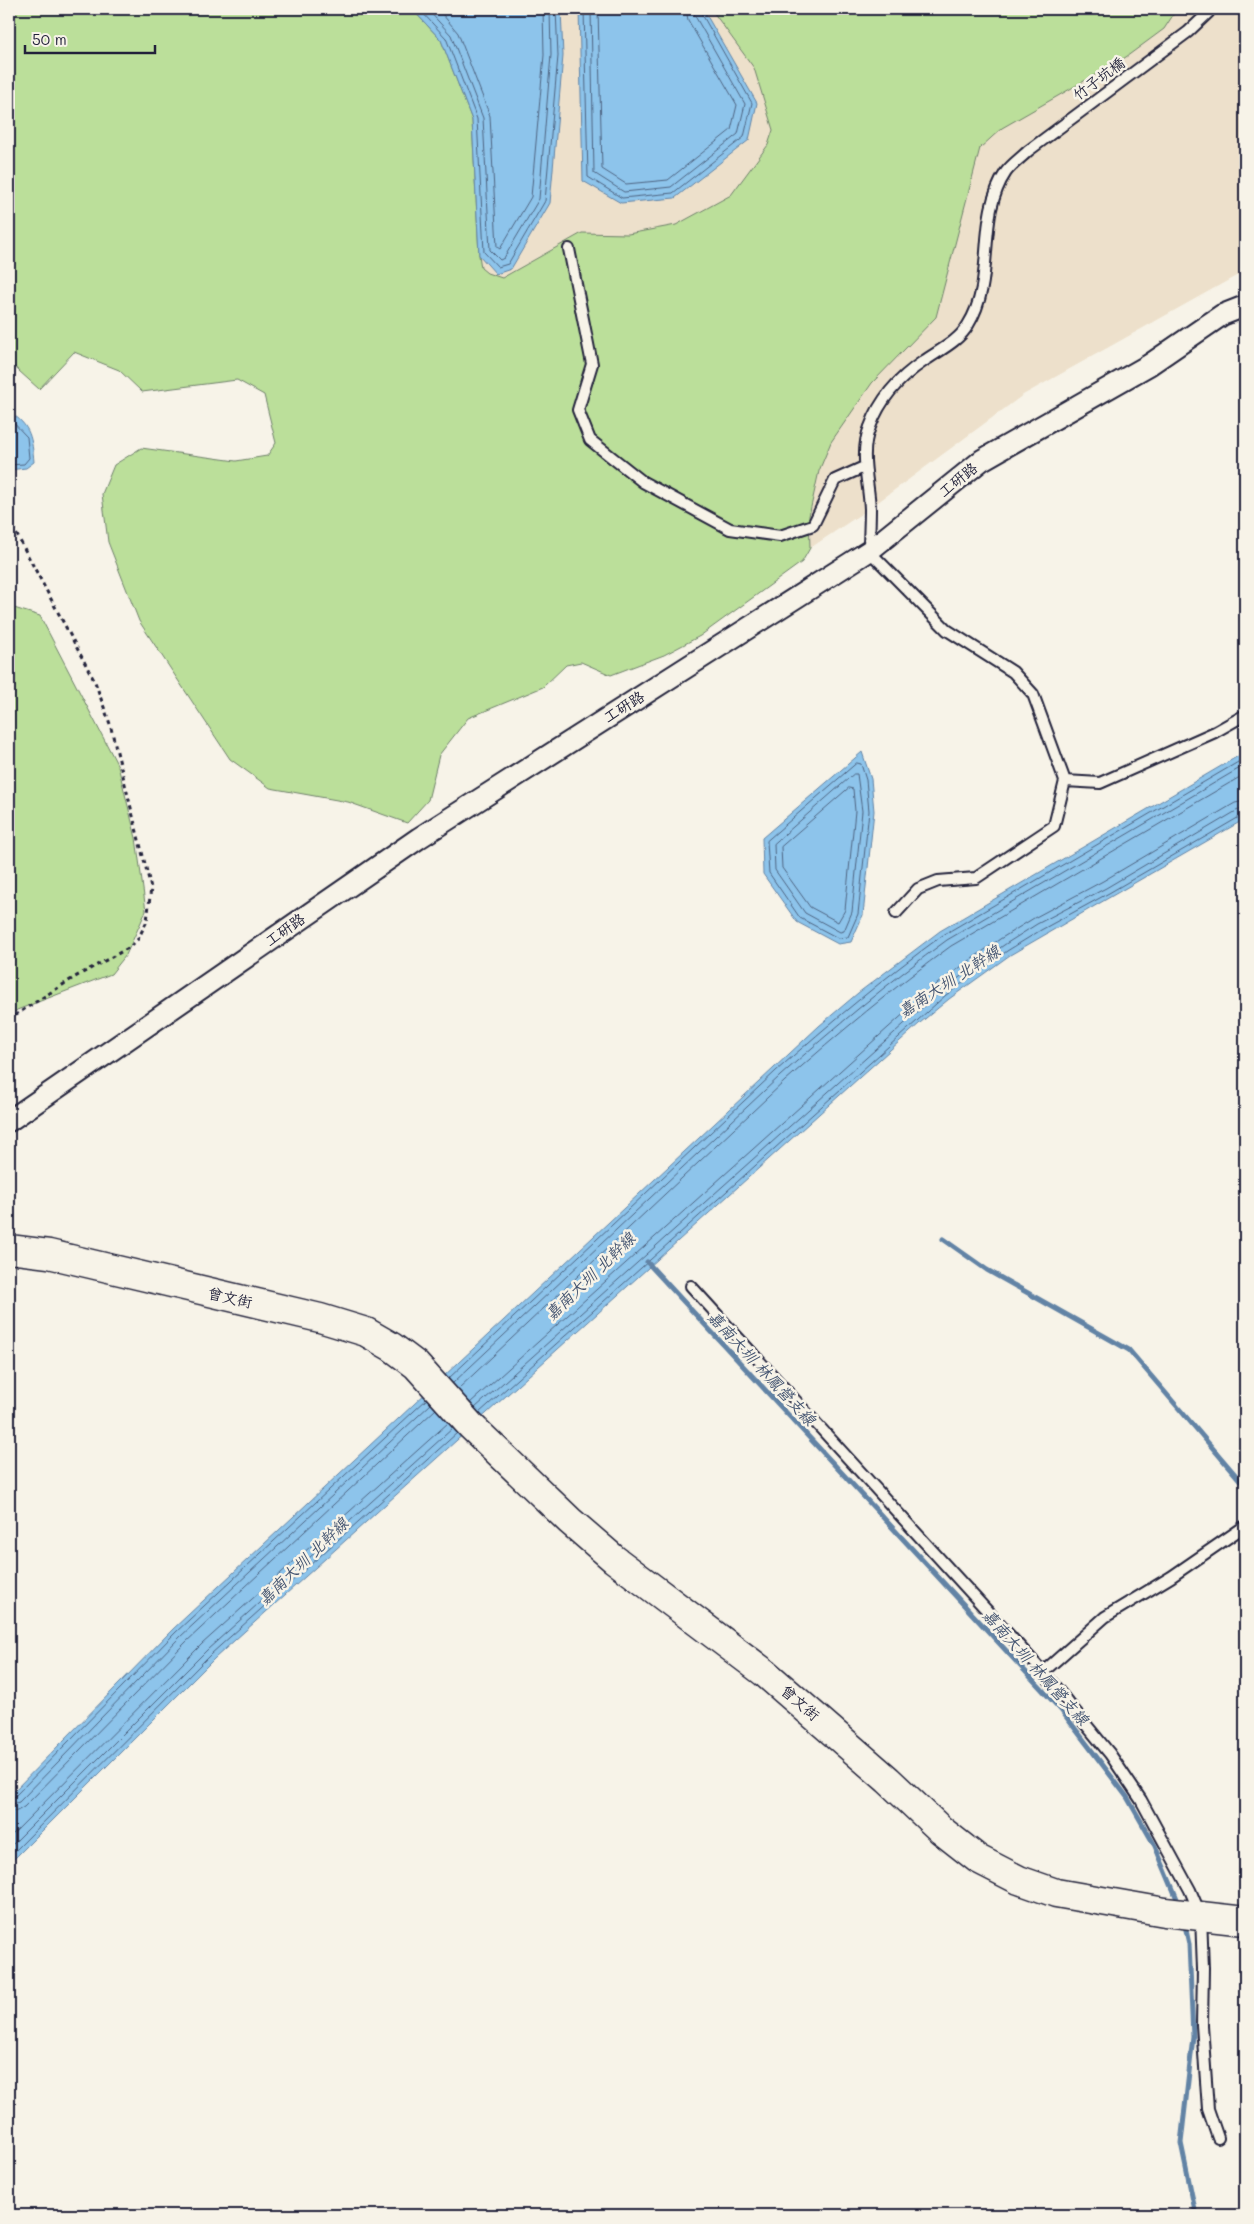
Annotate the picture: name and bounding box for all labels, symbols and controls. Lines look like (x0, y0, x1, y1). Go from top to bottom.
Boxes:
scale bar (25, 22, 155, 54)
text: 50 m (32, 29, 67, 49)
street label: 竹子坑橋 (1068, 52, 1128, 104)
street label: 工研路 (934, 457, 981, 501)
street label: 工研路 (599, 686, 648, 727)
street label: 工研路 (260, 908, 309, 950)
water label: 嘉南大圳 北幹線 (894, 939, 1004, 1021)
water label: 嘉南大圳 北幹線 (540, 1227, 640, 1324)
street label: 曾文街 (206, 1282, 254, 1312)
water label: 嘉南大圳 林鳳營支線 (704, 1306, 822, 1430)
water label: 嘉南大圳 北幹線 (253, 1512, 353, 1609)
water label: 嘉南大圳 林鳳營支線 (979, 1604, 1095, 1730)
street label: 曾文街 (777, 1680, 824, 1725)

